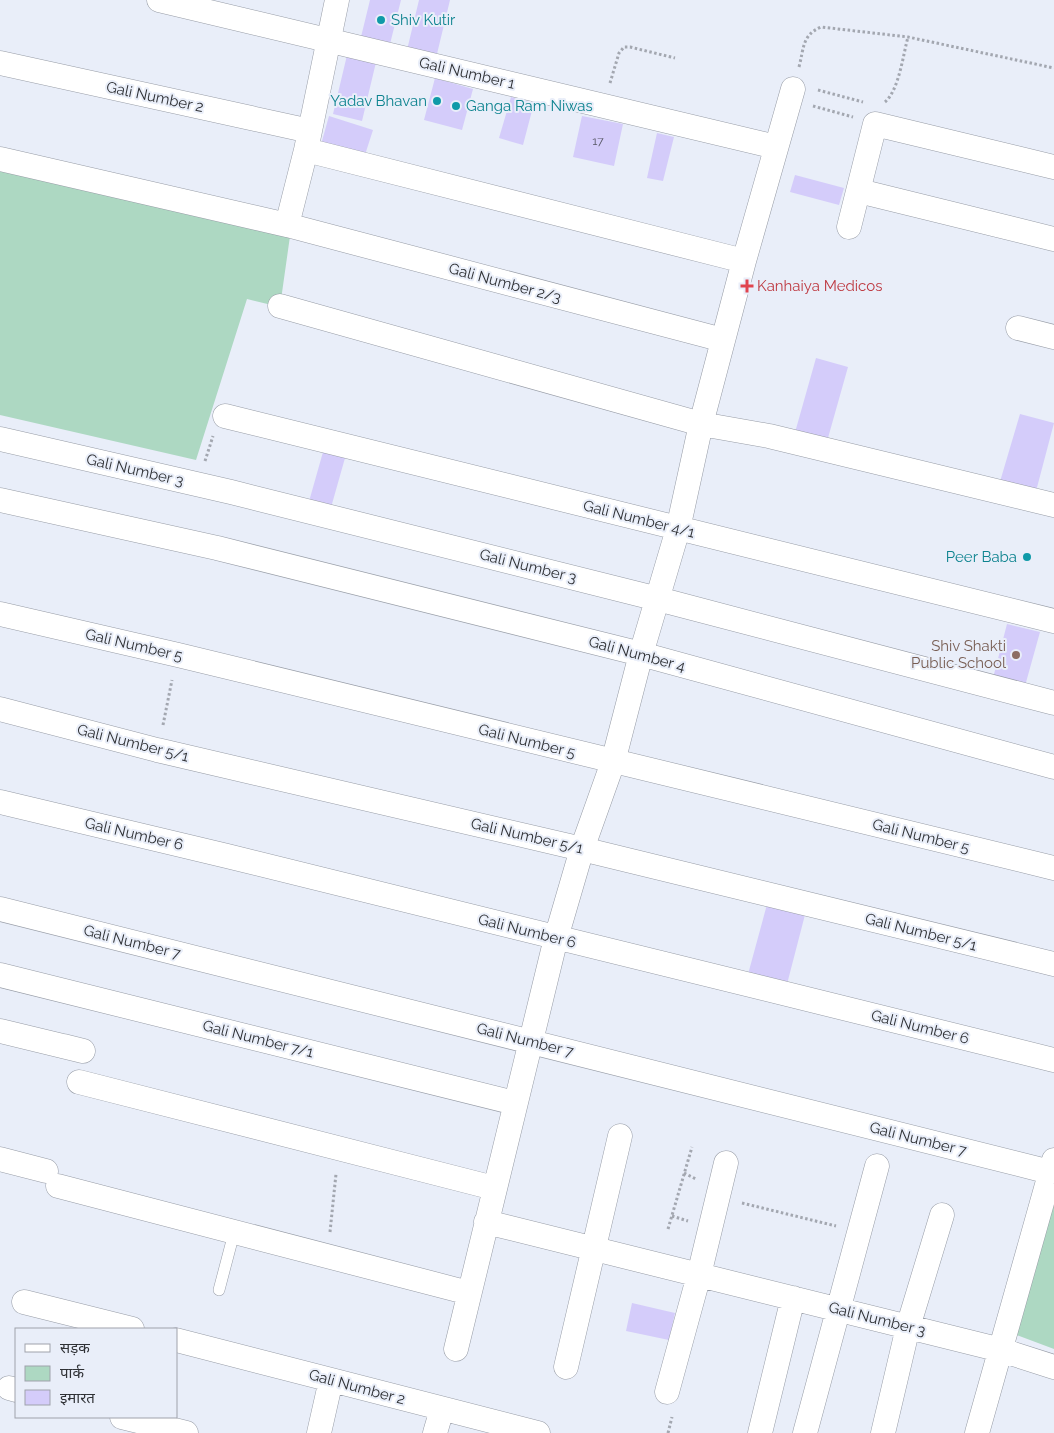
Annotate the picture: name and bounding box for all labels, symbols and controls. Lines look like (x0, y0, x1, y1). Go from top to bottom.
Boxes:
place label: Shiv Kutir (391, 11, 456, 29)
marker: Shiv Kutir (375, 14, 387, 26)
street label: Gali Number 1 (417, 53, 517, 93)
street label: Gali Number 2 (105, 78, 205, 116)
place label: Yadav Bhavan (330, 92, 427, 110)
marker: Yadav Bhavan (431, 95, 443, 107)
place label: Ganga Ram Niwas (466, 97, 593, 115)
marker: Ganga Ram Niwas (450, 100, 462, 112)
house number: 17 (592, 134, 604, 148)
street label: Gali Number 2/3 (447, 259, 563, 307)
place label: Kanhaiya Medicos (757, 277, 882, 295)
marker: Kanhaiya Medicos (741, 280, 753, 292)
street label: Gali Number 3 (85, 450, 185, 490)
street label: Gali Number 4/1 (581, 496, 697, 542)
street label: Gali Number 3 (478, 545, 578, 587)
place label: Peer Baba (946, 548, 1017, 566)
marker: Peer Baba (1021, 551, 1033, 563)
street label: Gali Number 5 (84, 625, 184, 665)
street label: Gali Number 4 (587, 632, 687, 676)
place label: Shiv Shakti Public School (911, 637, 1007, 672)
marker: Shiv Shakti Public School (1010, 649, 1022, 661)
street label: Gali Number 5/1 (75, 720, 191, 766)
street label: Gali Number 5 (477, 720, 577, 762)
street label: Gali Number 6 (83, 814, 185, 854)
street label: Gali Number 5/1 (469, 814, 585, 858)
street label: Gali Number 5 (871, 815, 971, 857)
street label: Gali Number 5/1 (863, 909, 979, 955)
street label: Gali Number 6 (476, 910, 578, 952)
street label: Gali Number 7 (82, 921, 182, 963)
street label: Gali Number 6 (869, 1006, 971, 1048)
street label: Gali Number 7/1 (201, 1017, 316, 1062)
street label: Gali Number 7 (475, 1019, 575, 1061)
street label: Gali Number 7 (868, 1118, 968, 1160)
street label: Gali Number 3 (827, 1298, 927, 1340)
legend (15, 1328, 178, 1418)
text: सड़क (60, 1339, 90, 1357)
text: पार्क (60, 1364, 84, 1382)
street label: Gali Number 2 (307, 1365, 407, 1409)
text: इमारत (60, 1389, 95, 1407)

